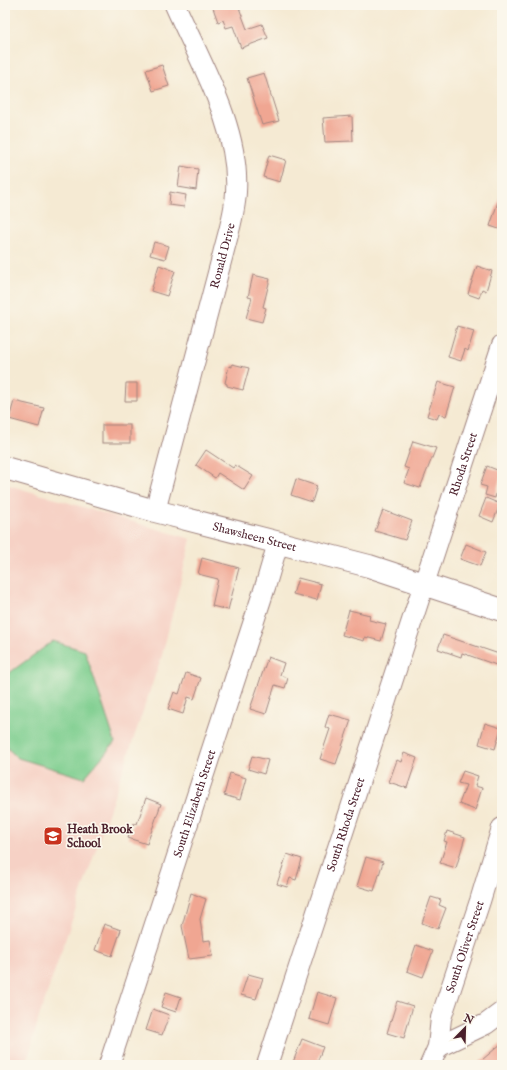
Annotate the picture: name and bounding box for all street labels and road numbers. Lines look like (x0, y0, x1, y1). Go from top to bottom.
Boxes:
street label: Ronald Drive (207, 221, 238, 290)
street label: Rhoda Street (446, 431, 480, 498)
street label: Shawsheen Street (211, 519, 298, 555)
street label: South Elizabeth Street (170, 748, 219, 859)
street label: South Rhoda Street (323, 776, 368, 873)
street label: South Oliver Street (442, 899, 487, 995)

